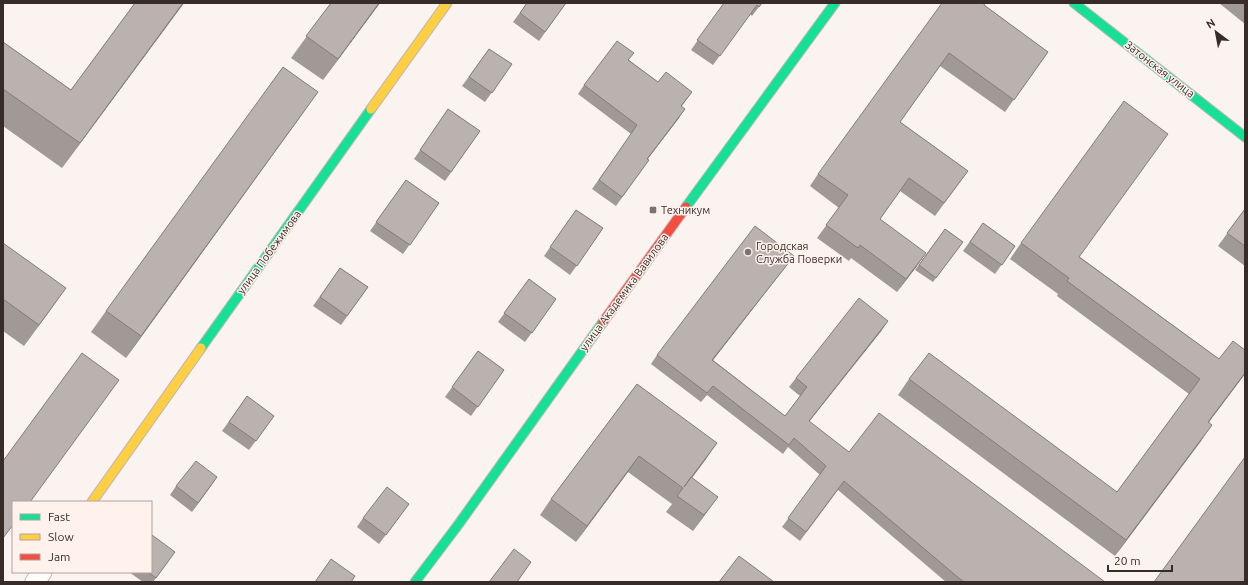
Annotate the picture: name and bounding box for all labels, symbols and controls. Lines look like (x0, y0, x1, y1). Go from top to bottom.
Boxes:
north arrow (1196, 12, 1236, 52)
text: N (1204, 16, 1217, 31)
street label: Затонская улица (1123, 38, 1197, 100)
place label: Техникум (661, 204, 710, 216)
marker: Техникум (648, 205, 658, 215)
street label: улица Побежимова (235, 208, 303, 296)
street label: улица Академика Вавилова (577, 231, 671, 353)
place label: Городская Служба Поверки (756, 240, 842, 265)
marker: Городская Служба Поверки (743, 247, 753, 257)
legend (12, 501, 152, 573)
text: Fast (48, 510, 70, 523)
text: Slow (48, 530, 74, 543)
scale bar (1108, 547, 1172, 573)
text: Jam (48, 550, 70, 563)
text: 20 m (1114, 554, 1141, 567)

